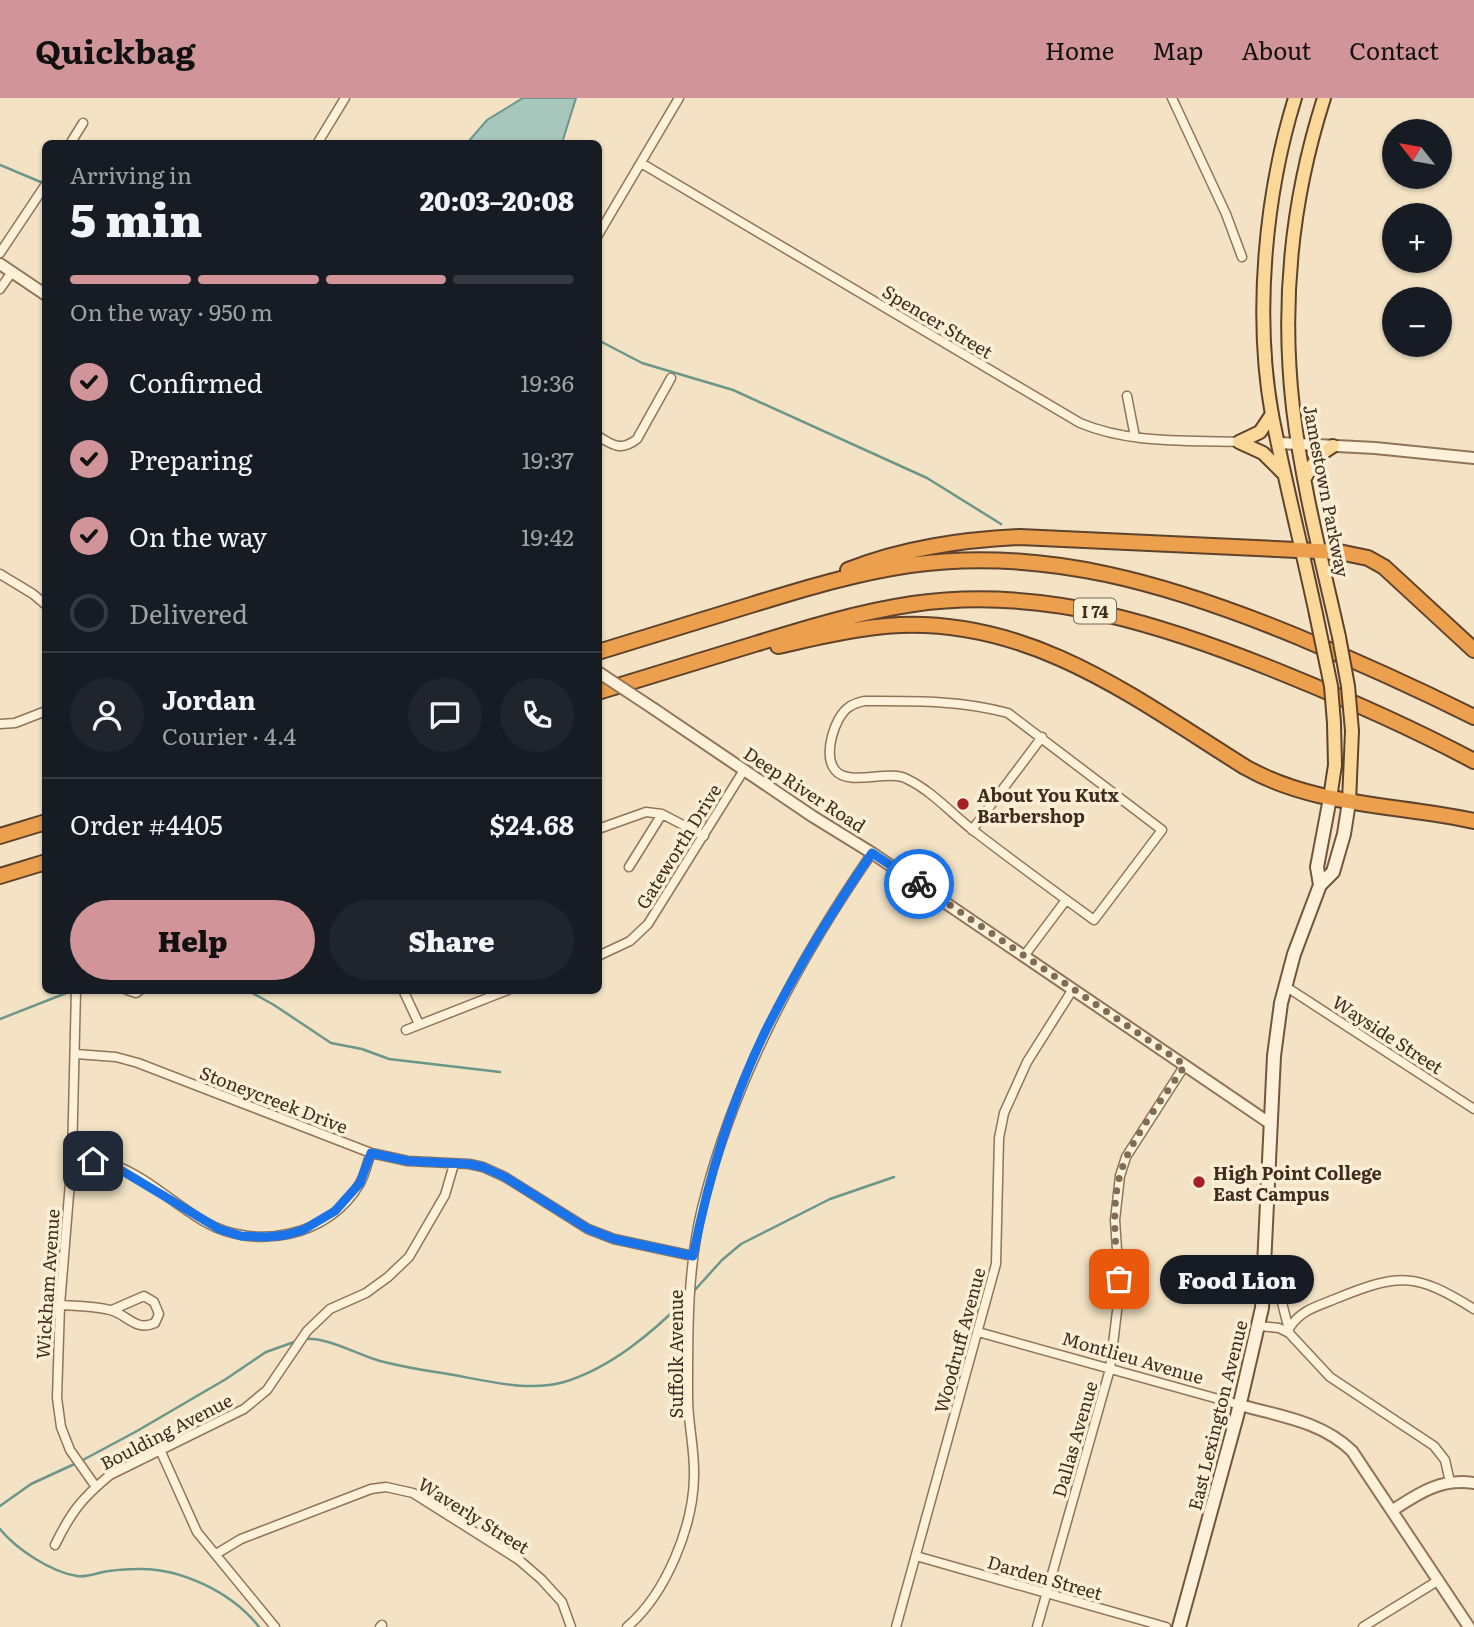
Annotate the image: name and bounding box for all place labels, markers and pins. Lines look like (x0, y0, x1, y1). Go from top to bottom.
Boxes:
place label: About You Kutx Barbershop (977, 781, 1119, 829)
marker: About You Kutx Barbershop (955, 796, 971, 812)
pin (63, 1131, 123, 1191)
place label: High Point College East Campus (1213, 1159, 1382, 1207)
marker: High Point College East Campus (1191, 1174, 1207, 1190)
pin (1089, 1249, 1149, 1309)
callout: Food Lion (1161, 1254, 1315, 1304)

